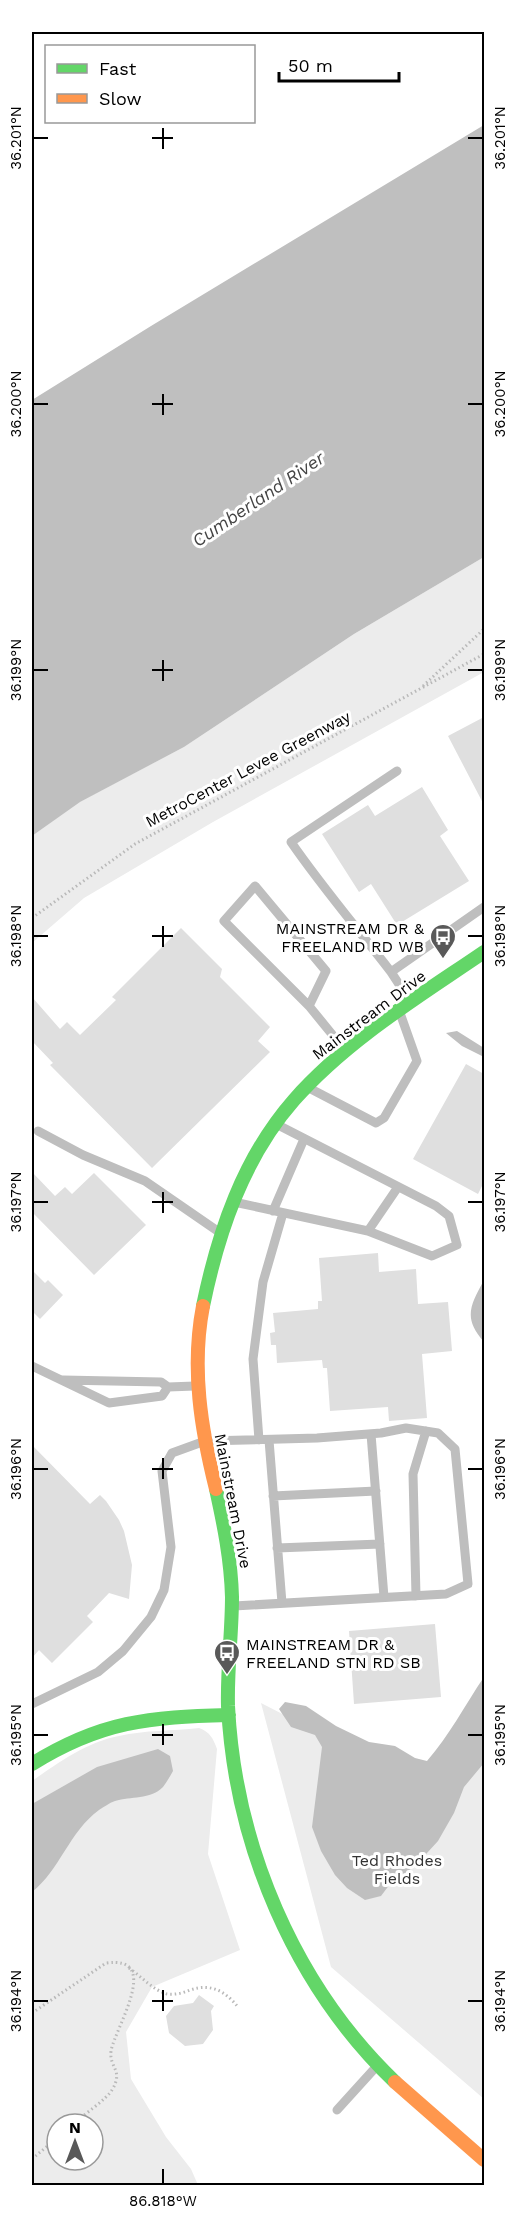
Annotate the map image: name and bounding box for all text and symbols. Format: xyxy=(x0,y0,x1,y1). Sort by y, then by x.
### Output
legend xyxy=(45,45,255,123)
scale bar xyxy=(279,45,399,83)
text: 50 m xyxy=(288,55,333,76)
text: Fast xyxy=(99,58,137,79)
text: Slow xyxy=(99,88,142,109)
text: 36.201°N xyxy=(7,106,25,170)
text: 36.201°N xyxy=(491,106,509,170)
text: 36.200°N xyxy=(7,370,25,438)
text: 36.200°N xyxy=(491,370,509,438)
water label: Cumberland River xyxy=(188,446,329,551)
text: 36.199°N xyxy=(7,639,25,701)
text: 36.199°N xyxy=(491,639,509,701)
street label: MetroCenter Levee Greenway xyxy=(142,706,354,831)
text: 36.198°N xyxy=(7,905,25,967)
text: 36.198°N xyxy=(491,905,509,967)
place label: MAINSTREAM DR & FREELAND RD WB xyxy=(276,919,425,956)
bus stop icon: MAINSTREAM DR & FREELAND RD WB xyxy=(428,922,458,960)
street label: Mainstream Drive xyxy=(309,966,429,1064)
text: 36.197°N xyxy=(7,1171,25,1233)
text: 36.197°N xyxy=(491,1171,509,1233)
street label: Mainstream Drive xyxy=(211,1432,255,1570)
text: 36.196°N xyxy=(7,1438,25,1500)
text: 36.196°N xyxy=(491,1438,509,1500)
place label: MAINSTREAM DR & FREELAND STN RD SB xyxy=(246,1635,421,1672)
bus stop icon: MAINSTREAM DR & FREELAND STN RD SB xyxy=(212,1638,242,1676)
text: 36.195°N xyxy=(7,1704,25,1766)
text: 36.195°N xyxy=(491,1704,509,1766)
park label: Ted Rhodes Fields xyxy=(352,1851,442,1888)
text: 36.194°N xyxy=(7,1970,25,2032)
text: 36.194°N xyxy=(491,1970,509,2032)
north arrow xyxy=(45,2112,105,2172)
text: N xyxy=(69,2118,81,2137)
text: 86.818°W xyxy=(129,2192,197,2210)

